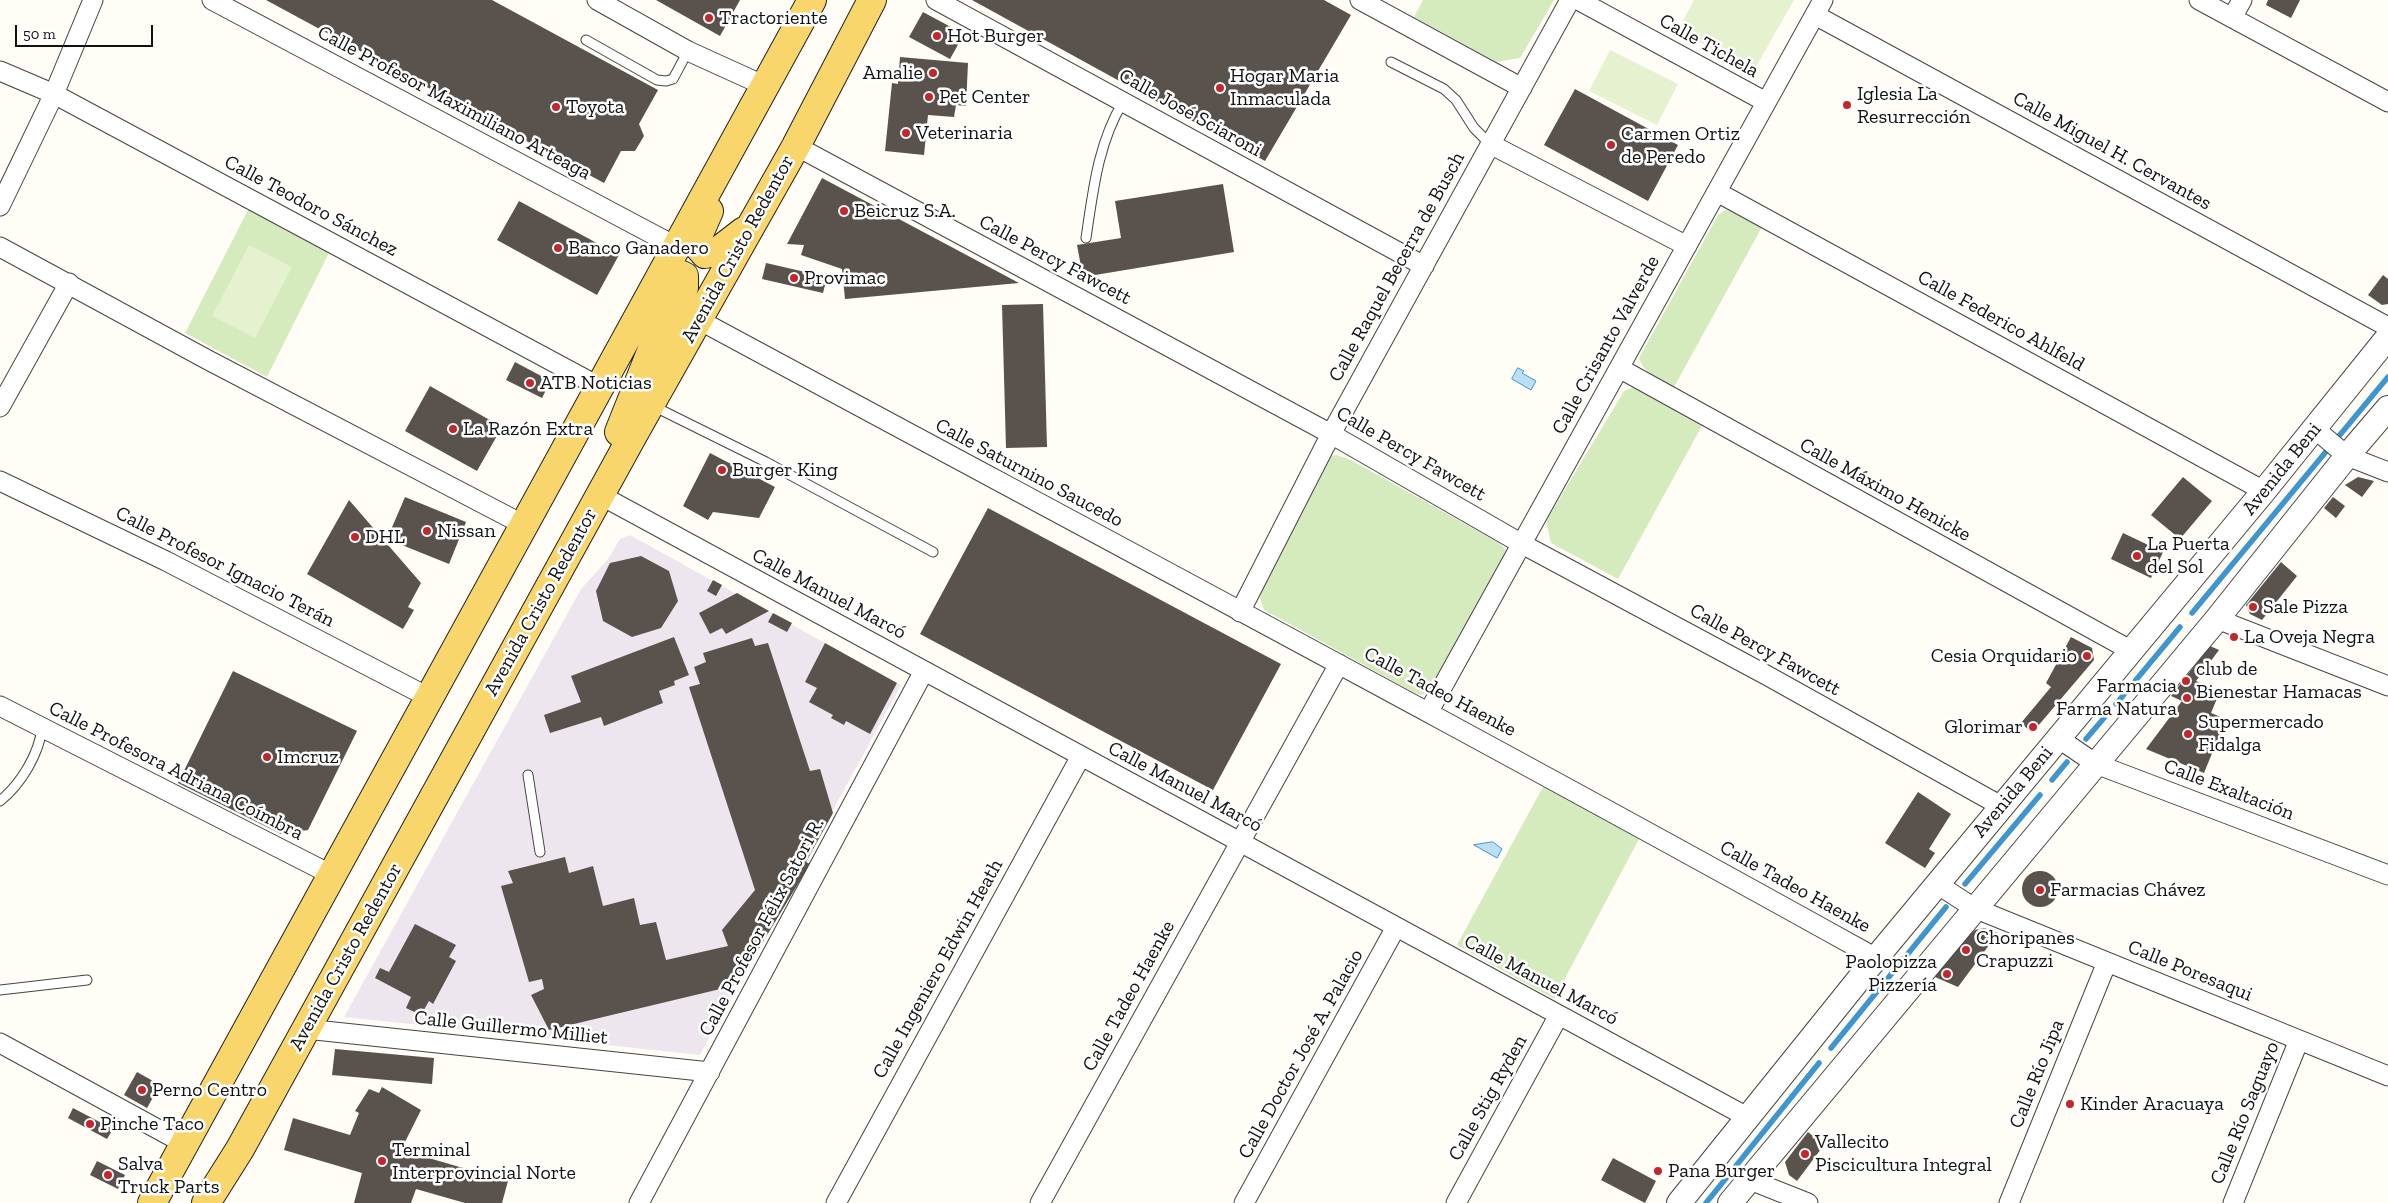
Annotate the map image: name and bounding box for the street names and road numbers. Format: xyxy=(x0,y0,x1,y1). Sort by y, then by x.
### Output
street label: Calle Tichela xyxy=(1655,9,1763,83)
street label: Calle Profesor Maximiliano Arteaga xyxy=(313,21,595,185)
street label: Calle José Sciaroni xyxy=(1114,64,1266,162)
street label: Calle Miguel H. Cervantes xyxy=(2009,86,2215,216)
street label: Calle Raquel Becerra de Busch xyxy=(1324,148,1470,386)
street label: Calle Teodoro Sánchez xyxy=(220,150,402,262)
street label: Avenida Cristo Redentor xyxy=(676,151,800,347)
street label: Calle Percy Fawcett xyxy=(975,210,1135,310)
street label: Calle Crisanto Valverde xyxy=(1547,251,1665,439)
street label: Calle Federico Ahlfeld xyxy=(1913,265,2089,377)
street label: Calle Percy Fawcett xyxy=(1332,401,1490,507)
street label: Calle Saturnino Saucedo xyxy=(931,413,1127,533)
street label: Avenida Beni xyxy=(2237,418,2327,520)
street label: Calle Máximo Henicke xyxy=(1795,433,1975,547)
street label: Calle Profesor Ignacio Terán xyxy=(111,501,339,633)
street label: Avenida Cristo Redentor xyxy=(479,504,603,700)
street label: Calle Manuel Marcó xyxy=(748,543,910,645)
street label: Calle Percy Fawcett xyxy=(1685,599,1845,701)
street label: Calle Tadeo Haenke xyxy=(1360,642,1520,742)
street label: Calle Profesora Adriana Coímbra xyxy=(45,696,307,846)
street label: Calle Manuel Marcó xyxy=(1104,736,1266,838)
street label: Avenida Beni xyxy=(1968,741,2058,843)
street label: Calle Exaltación xyxy=(2160,754,2298,826)
street label: Calle Profesor Félix Satori R. xyxy=(694,814,830,1040)
street label: Calle Tadeo Haenke xyxy=(1715,836,1875,938)
street label: Calle Ingeniero Edwin Heath xyxy=(868,855,1008,1083)
street label: Avenida Cristo Redentor xyxy=(284,859,408,1055)
street label: Calle Tadeo Haenke xyxy=(1078,916,1180,1076)
street label: Calle Manuel Marcó xyxy=(1460,929,1622,1031)
street label: Calle Poresaqui xyxy=(2124,935,2256,1007)
street label: Calle Doctor José A. Palacio xyxy=(1233,945,1369,1163)
street label: Calle Guillermo Milliet xyxy=(413,1006,609,1050)
street label: Calle Río Jipa xyxy=(2004,1016,2070,1132)
street label: Calle Stig Ryden xyxy=(1444,1031,1532,1165)
street label: Calle Río Saguayo xyxy=(2205,1038,2285,1188)

